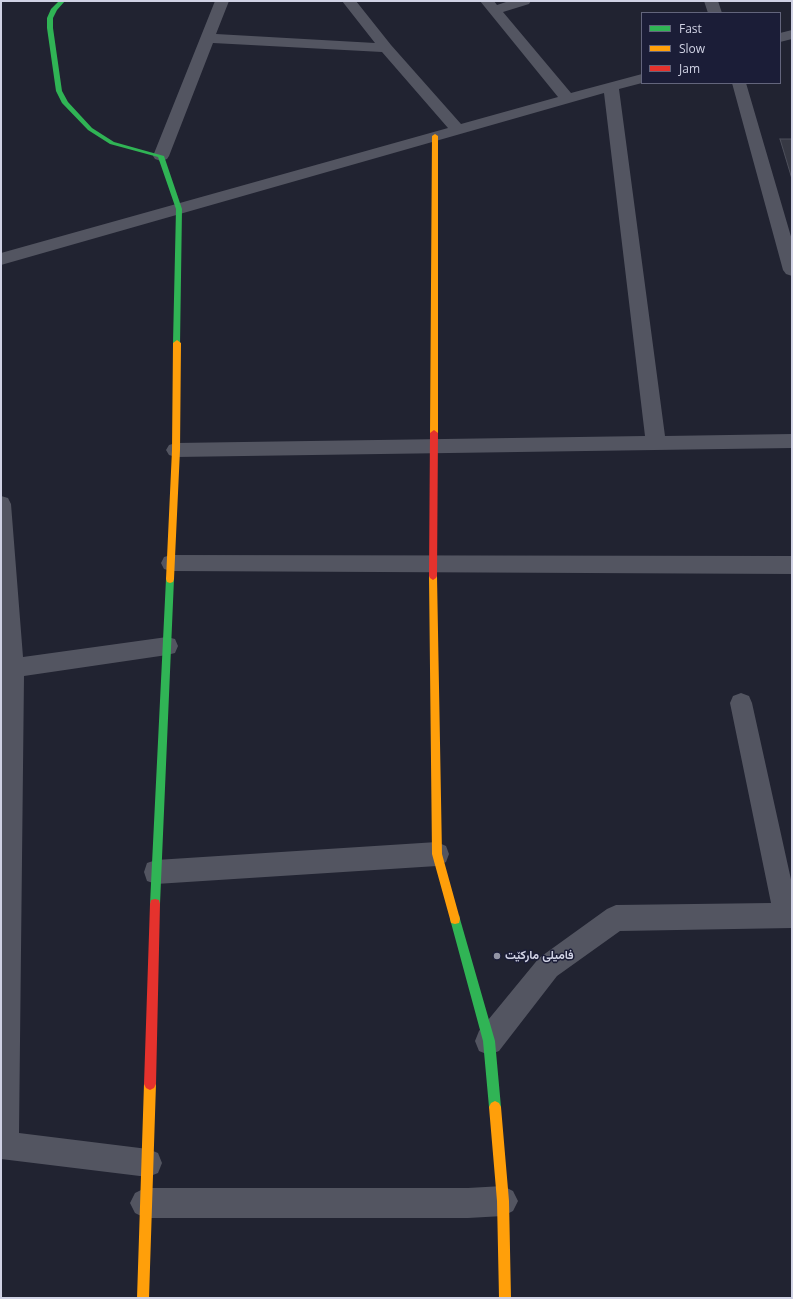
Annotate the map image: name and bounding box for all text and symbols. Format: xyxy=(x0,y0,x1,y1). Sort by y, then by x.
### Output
legend xyxy=(641,12,781,84)
text: Fast xyxy=(679,20,702,37)
text: Slow xyxy=(679,40,705,57)
text: Jam xyxy=(679,60,700,77)
place label: فامیلی مارکێت xyxy=(505,949,574,963)
marker: فامیلی مارکێت xyxy=(492,951,502,961)

